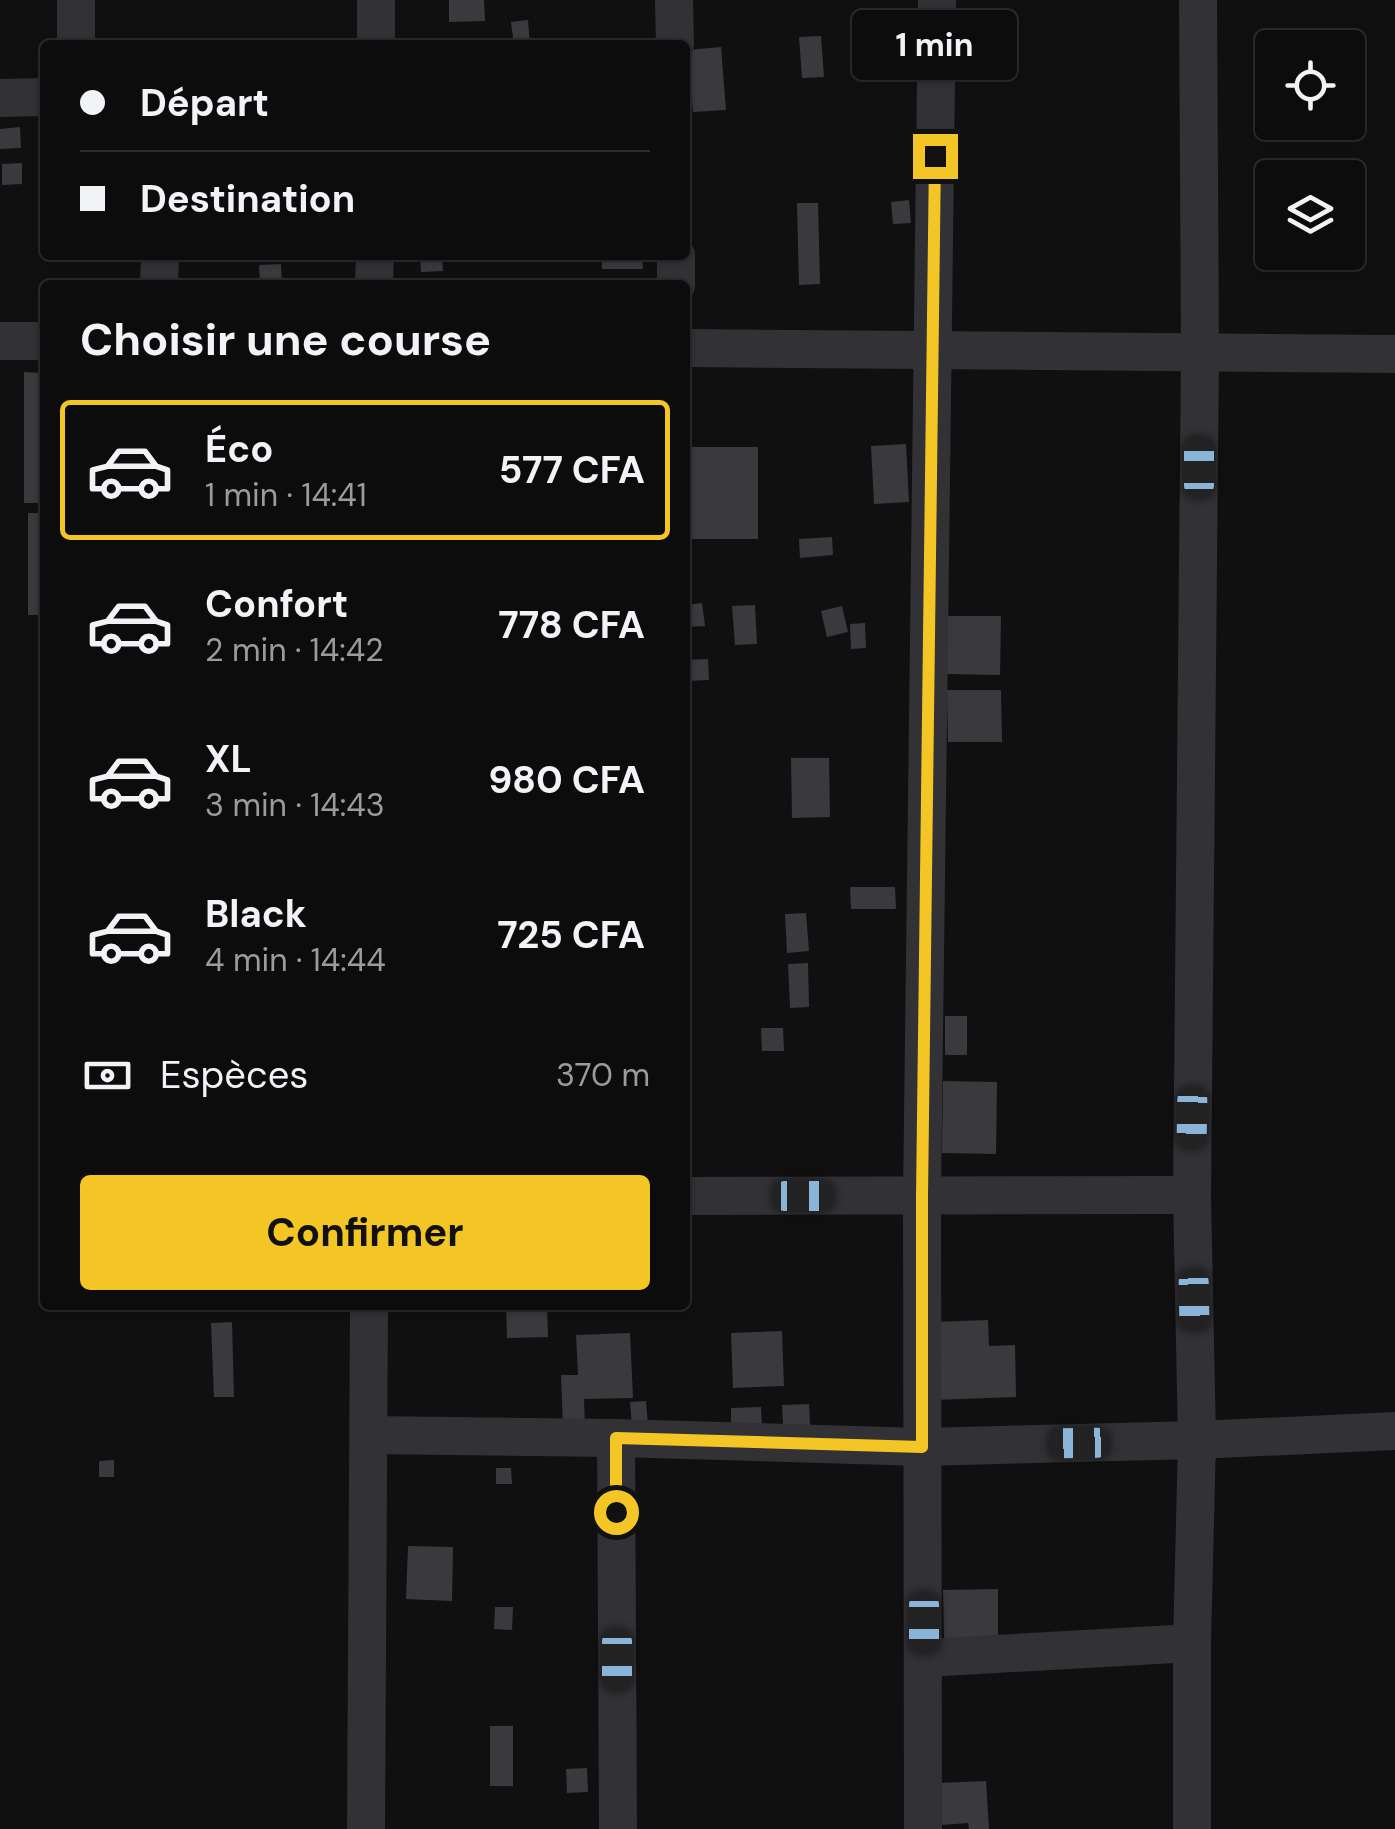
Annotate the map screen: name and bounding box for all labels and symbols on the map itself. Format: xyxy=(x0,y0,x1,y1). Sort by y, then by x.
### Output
callout: 1 min xyxy=(852,11,1018,81)
route end xyxy=(913,134,958,179)
car xyxy=(1184,437,1214,497)
car xyxy=(1176,1088,1208,1148)
car xyxy=(773,1181,833,1211)
car xyxy=(1178,1270,1210,1330)
car xyxy=(1049,1427,1109,1459)
route start xyxy=(594,1490,639,1535)
car xyxy=(909,1593,939,1653)
car xyxy=(602,1630,632,1690)

